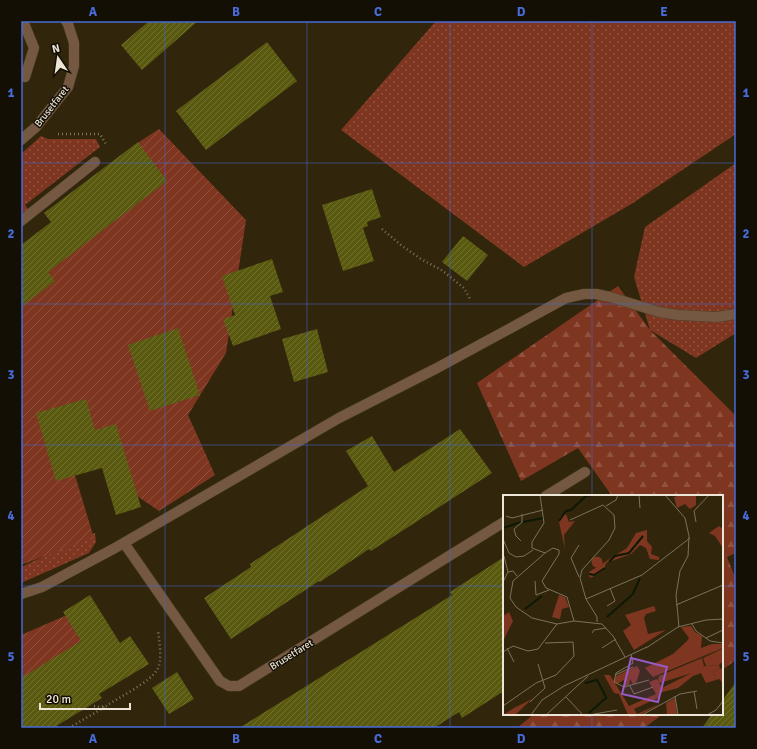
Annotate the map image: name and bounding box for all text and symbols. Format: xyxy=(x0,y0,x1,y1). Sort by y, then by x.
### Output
text: A xyxy=(89,4,98,20)
text: B xyxy=(232,4,240,20)
text: C xyxy=(374,4,382,20)
text: D xyxy=(517,4,526,20)
text: E xyxy=(660,4,668,20)
north arrow xyxy=(38,38,78,78)
text: N xyxy=(51,42,61,56)
street label: Brusetfaret xyxy=(32,83,72,129)
text: 1 xyxy=(7,85,15,101)
text: 1 xyxy=(742,85,750,101)
text: 2 xyxy=(7,226,15,242)
text: 2 xyxy=(742,226,750,242)
text: 3 xyxy=(7,367,15,383)
text: 3 xyxy=(742,367,750,383)
inset map xyxy=(503,495,723,715)
text: 4 xyxy=(7,508,15,524)
text: 4 xyxy=(742,508,750,524)
street label: Brusetfaret xyxy=(268,637,316,673)
text: 5 xyxy=(7,649,15,665)
text: 5 xyxy=(742,649,750,665)
scale bar xyxy=(40,685,130,711)
text: 20 m xyxy=(46,692,71,707)
text: A xyxy=(89,731,98,747)
text: B xyxy=(232,731,240,747)
text: C xyxy=(374,731,382,747)
text: D xyxy=(517,731,526,747)
text: E xyxy=(660,731,668,747)

